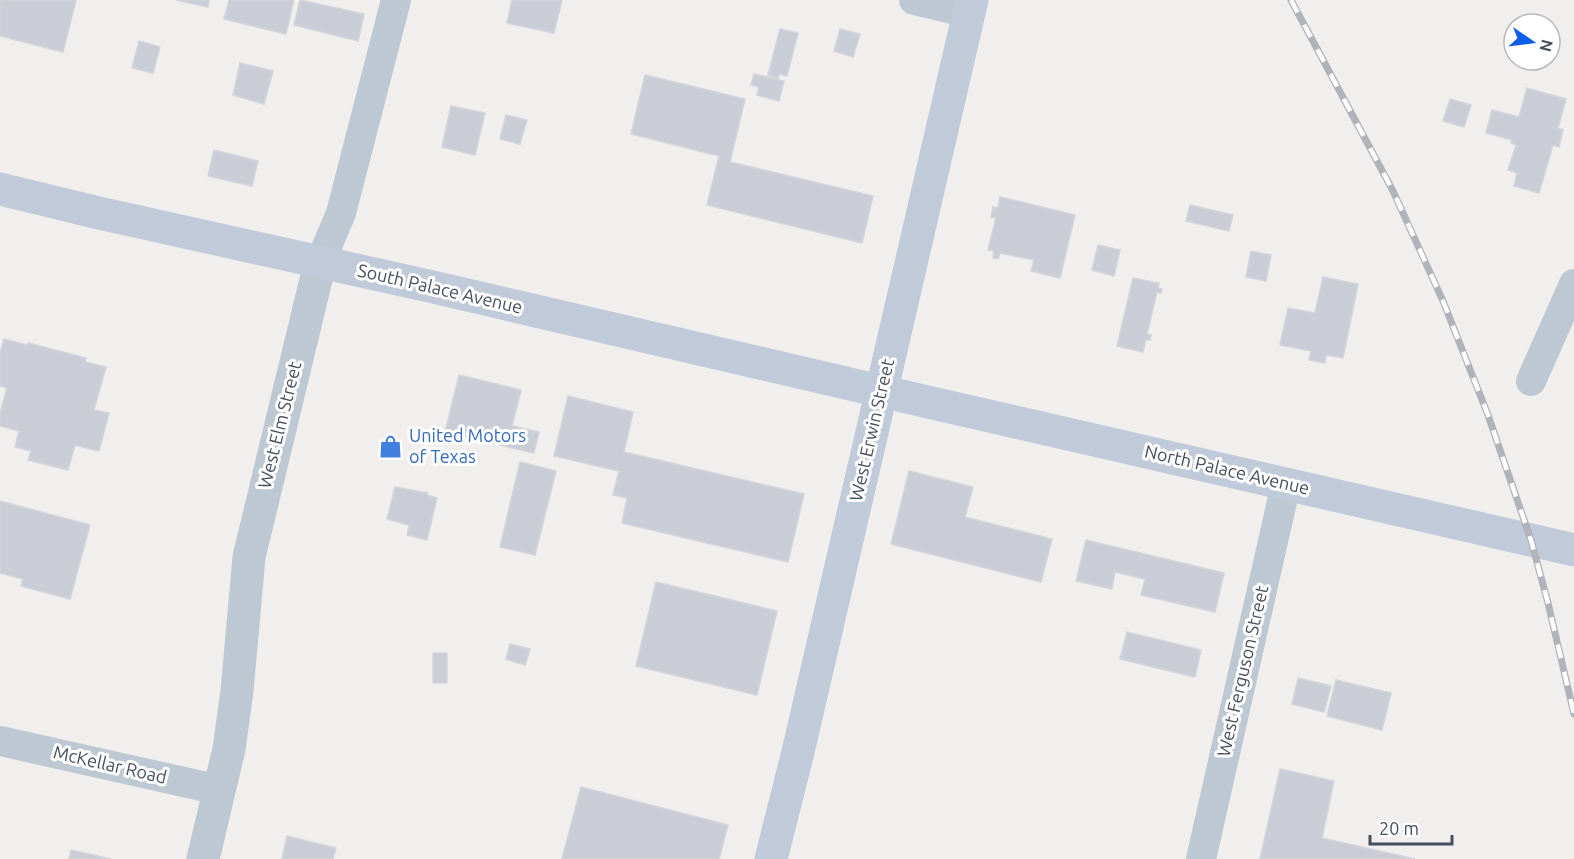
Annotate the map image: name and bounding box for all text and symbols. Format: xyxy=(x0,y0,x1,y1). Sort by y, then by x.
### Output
north arrow xyxy=(1502,12,1562,72)
text: N xyxy=(1536,38,1557,54)
street label: South Palace Avenue xyxy=(356,259,525,317)
street label: West Erwin Street xyxy=(845,357,897,503)
street label: West Elm Street xyxy=(254,359,304,490)
place label: United Motors of Texas xyxy=(409,425,526,466)
shop icon: United Motors of Texas xyxy=(378,433,404,459)
street label: North Palace Avenue xyxy=(1143,440,1312,498)
street label: West Ferguson Street xyxy=(1213,583,1271,758)
street label: McKellar Road xyxy=(52,741,169,787)
scale bar xyxy=(1370,808,1452,846)
text: 20 m xyxy=(1379,818,1419,838)

